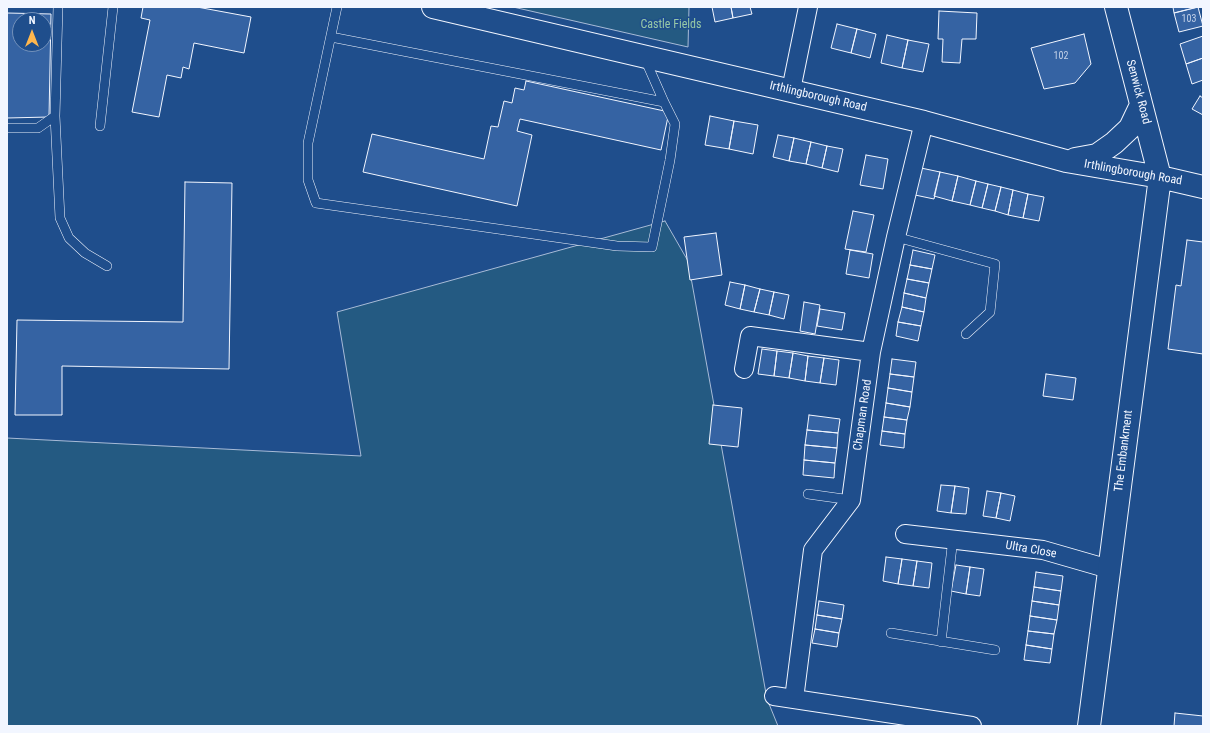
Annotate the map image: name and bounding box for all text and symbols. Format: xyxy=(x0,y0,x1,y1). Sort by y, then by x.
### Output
north arrow xyxy=(12,12,52,52)
house number: 103 xyxy=(1182,13,1196,25)
text: N xyxy=(29,14,35,27)
park label: Castle Fields xyxy=(640,18,702,32)
house number: 102 xyxy=(1054,50,1068,62)
street label: Senwick Road xyxy=(1123,58,1153,126)
street label: Irthlingborough Road xyxy=(768,79,868,115)
street label: Irthlingborough Road xyxy=(1083,157,1183,189)
street label: Chapman Road xyxy=(851,378,875,452)
street label: The Embankment xyxy=(1112,409,1136,493)
street label: Ultra Close xyxy=(1004,538,1058,562)

